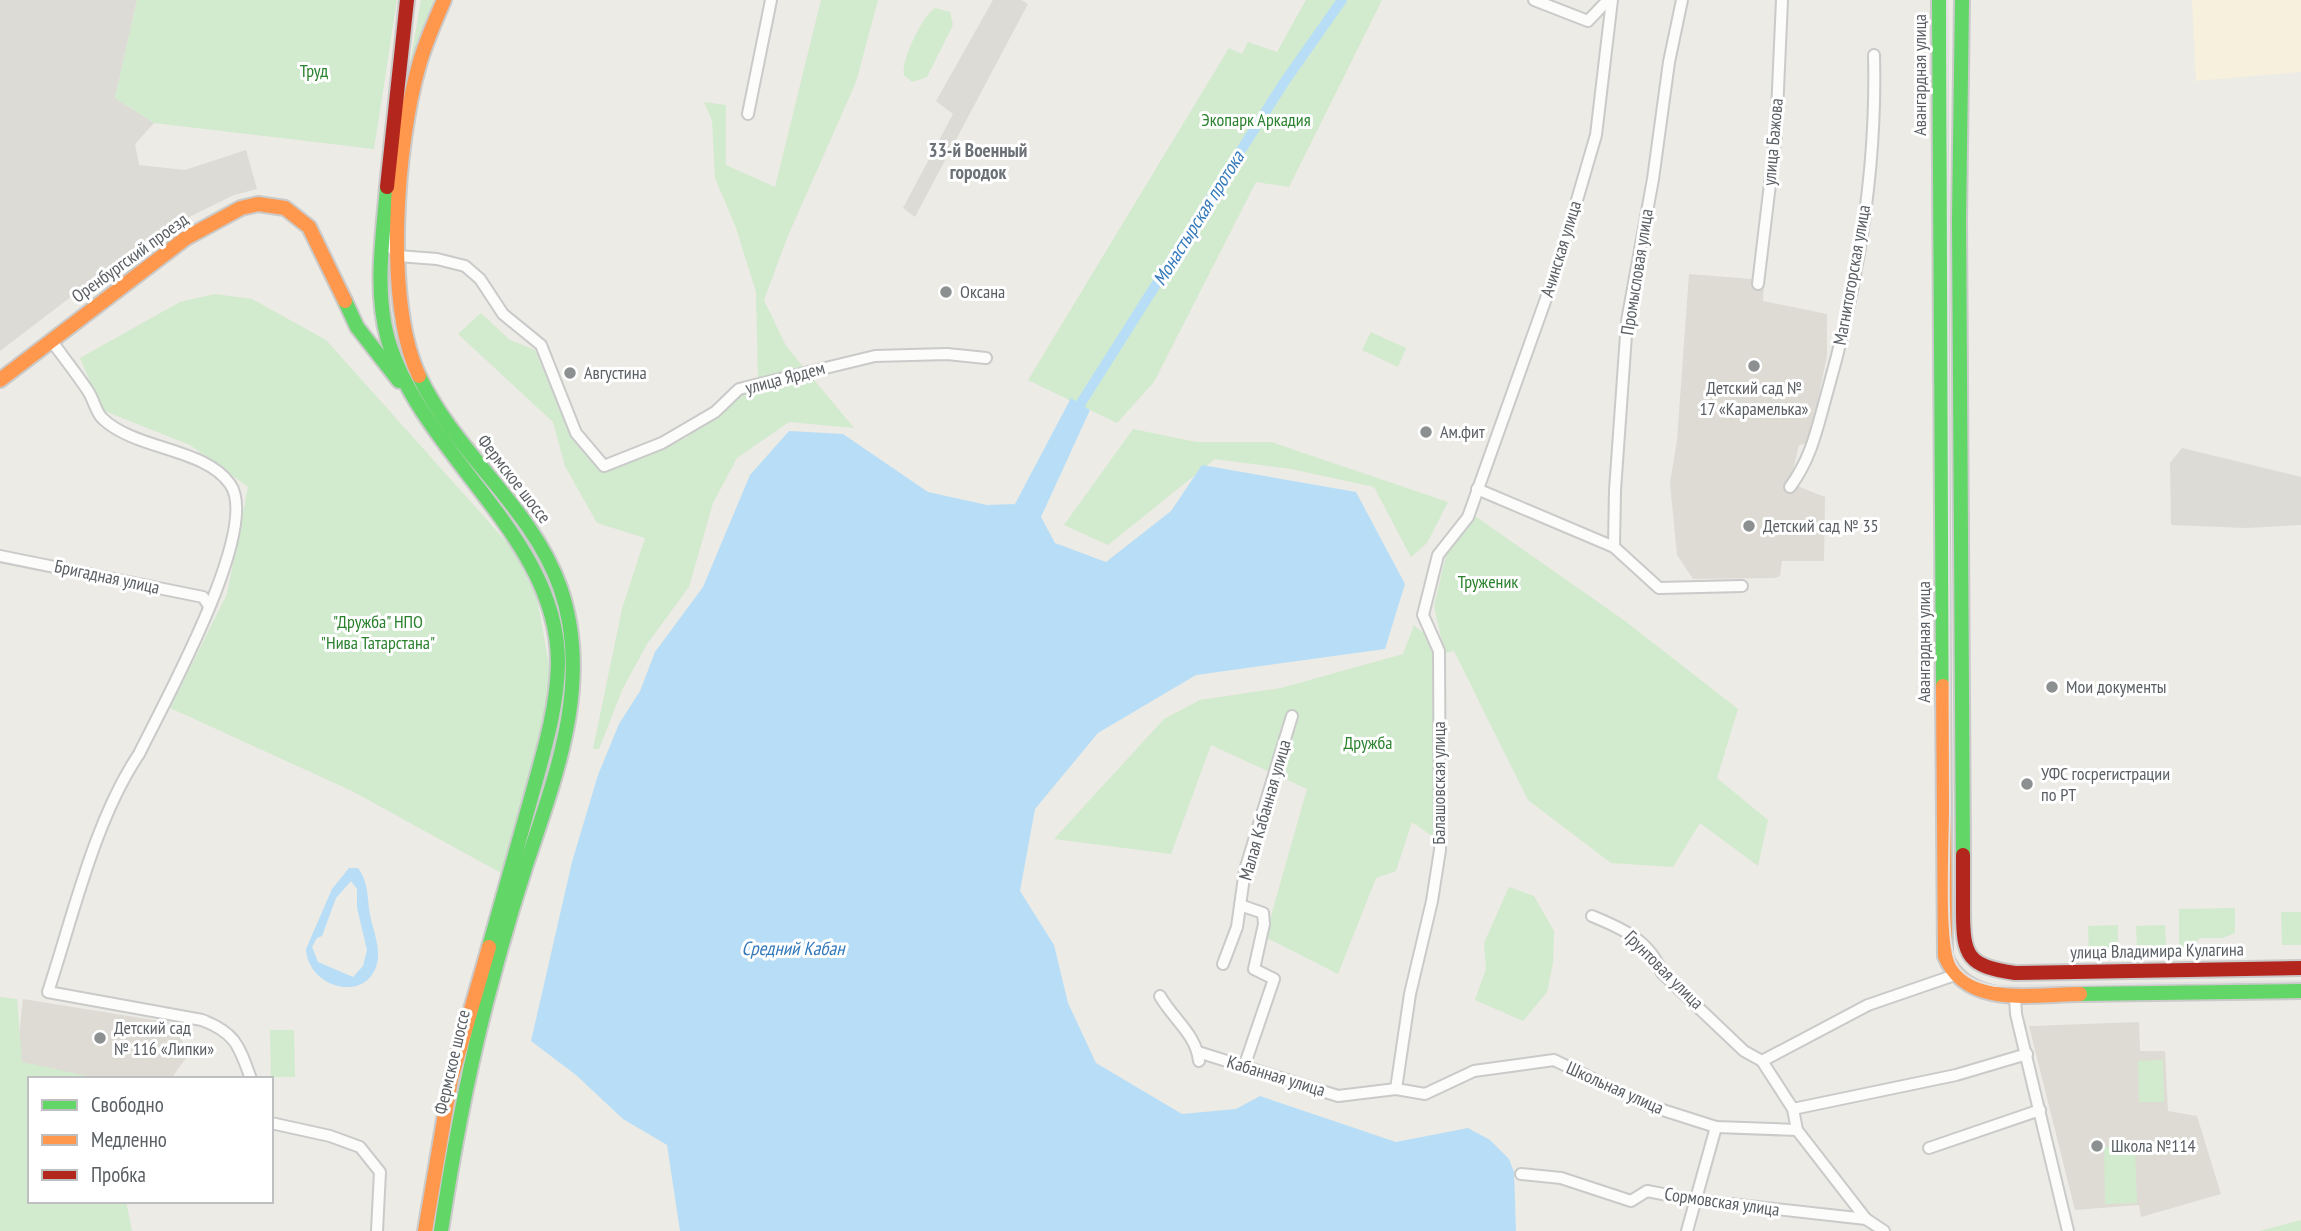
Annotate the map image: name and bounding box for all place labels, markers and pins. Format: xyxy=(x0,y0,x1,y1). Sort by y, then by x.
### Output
place label: Оксана xyxy=(960,280,1005,303)
marker: Оксана xyxy=(938,284,954,300)
marker: Детский сад № 17 «Карамелька» xyxy=(1746,358,1762,374)
place label: Августина xyxy=(584,361,647,384)
marker: Августина xyxy=(562,365,578,381)
place label: Детский сад № 17 «Карамелька» xyxy=(1699,376,1809,420)
place label: Ам.фит xyxy=(1440,420,1485,443)
marker: Ам.фит xyxy=(1418,424,1434,440)
place label: Детский сад № 35 xyxy=(1763,514,1879,537)
marker: Детский сад № 35 xyxy=(1741,518,1757,534)
place label: Мои документы xyxy=(2066,675,2166,698)
marker: Мои документы xyxy=(2044,679,2060,695)
place label: УФС госрегистрации по РТ xyxy=(2041,762,2170,806)
marker: УФС госрегистрации по РТ xyxy=(2019,776,2035,792)
place label: Детский сад № 116 «Липки» xyxy=(114,1016,214,1060)
marker: Детский сад № 116 «Липки» xyxy=(92,1030,108,1046)
place label: Школа №114 xyxy=(2111,1134,2196,1157)
marker: Школа №114 xyxy=(2089,1138,2105,1154)

